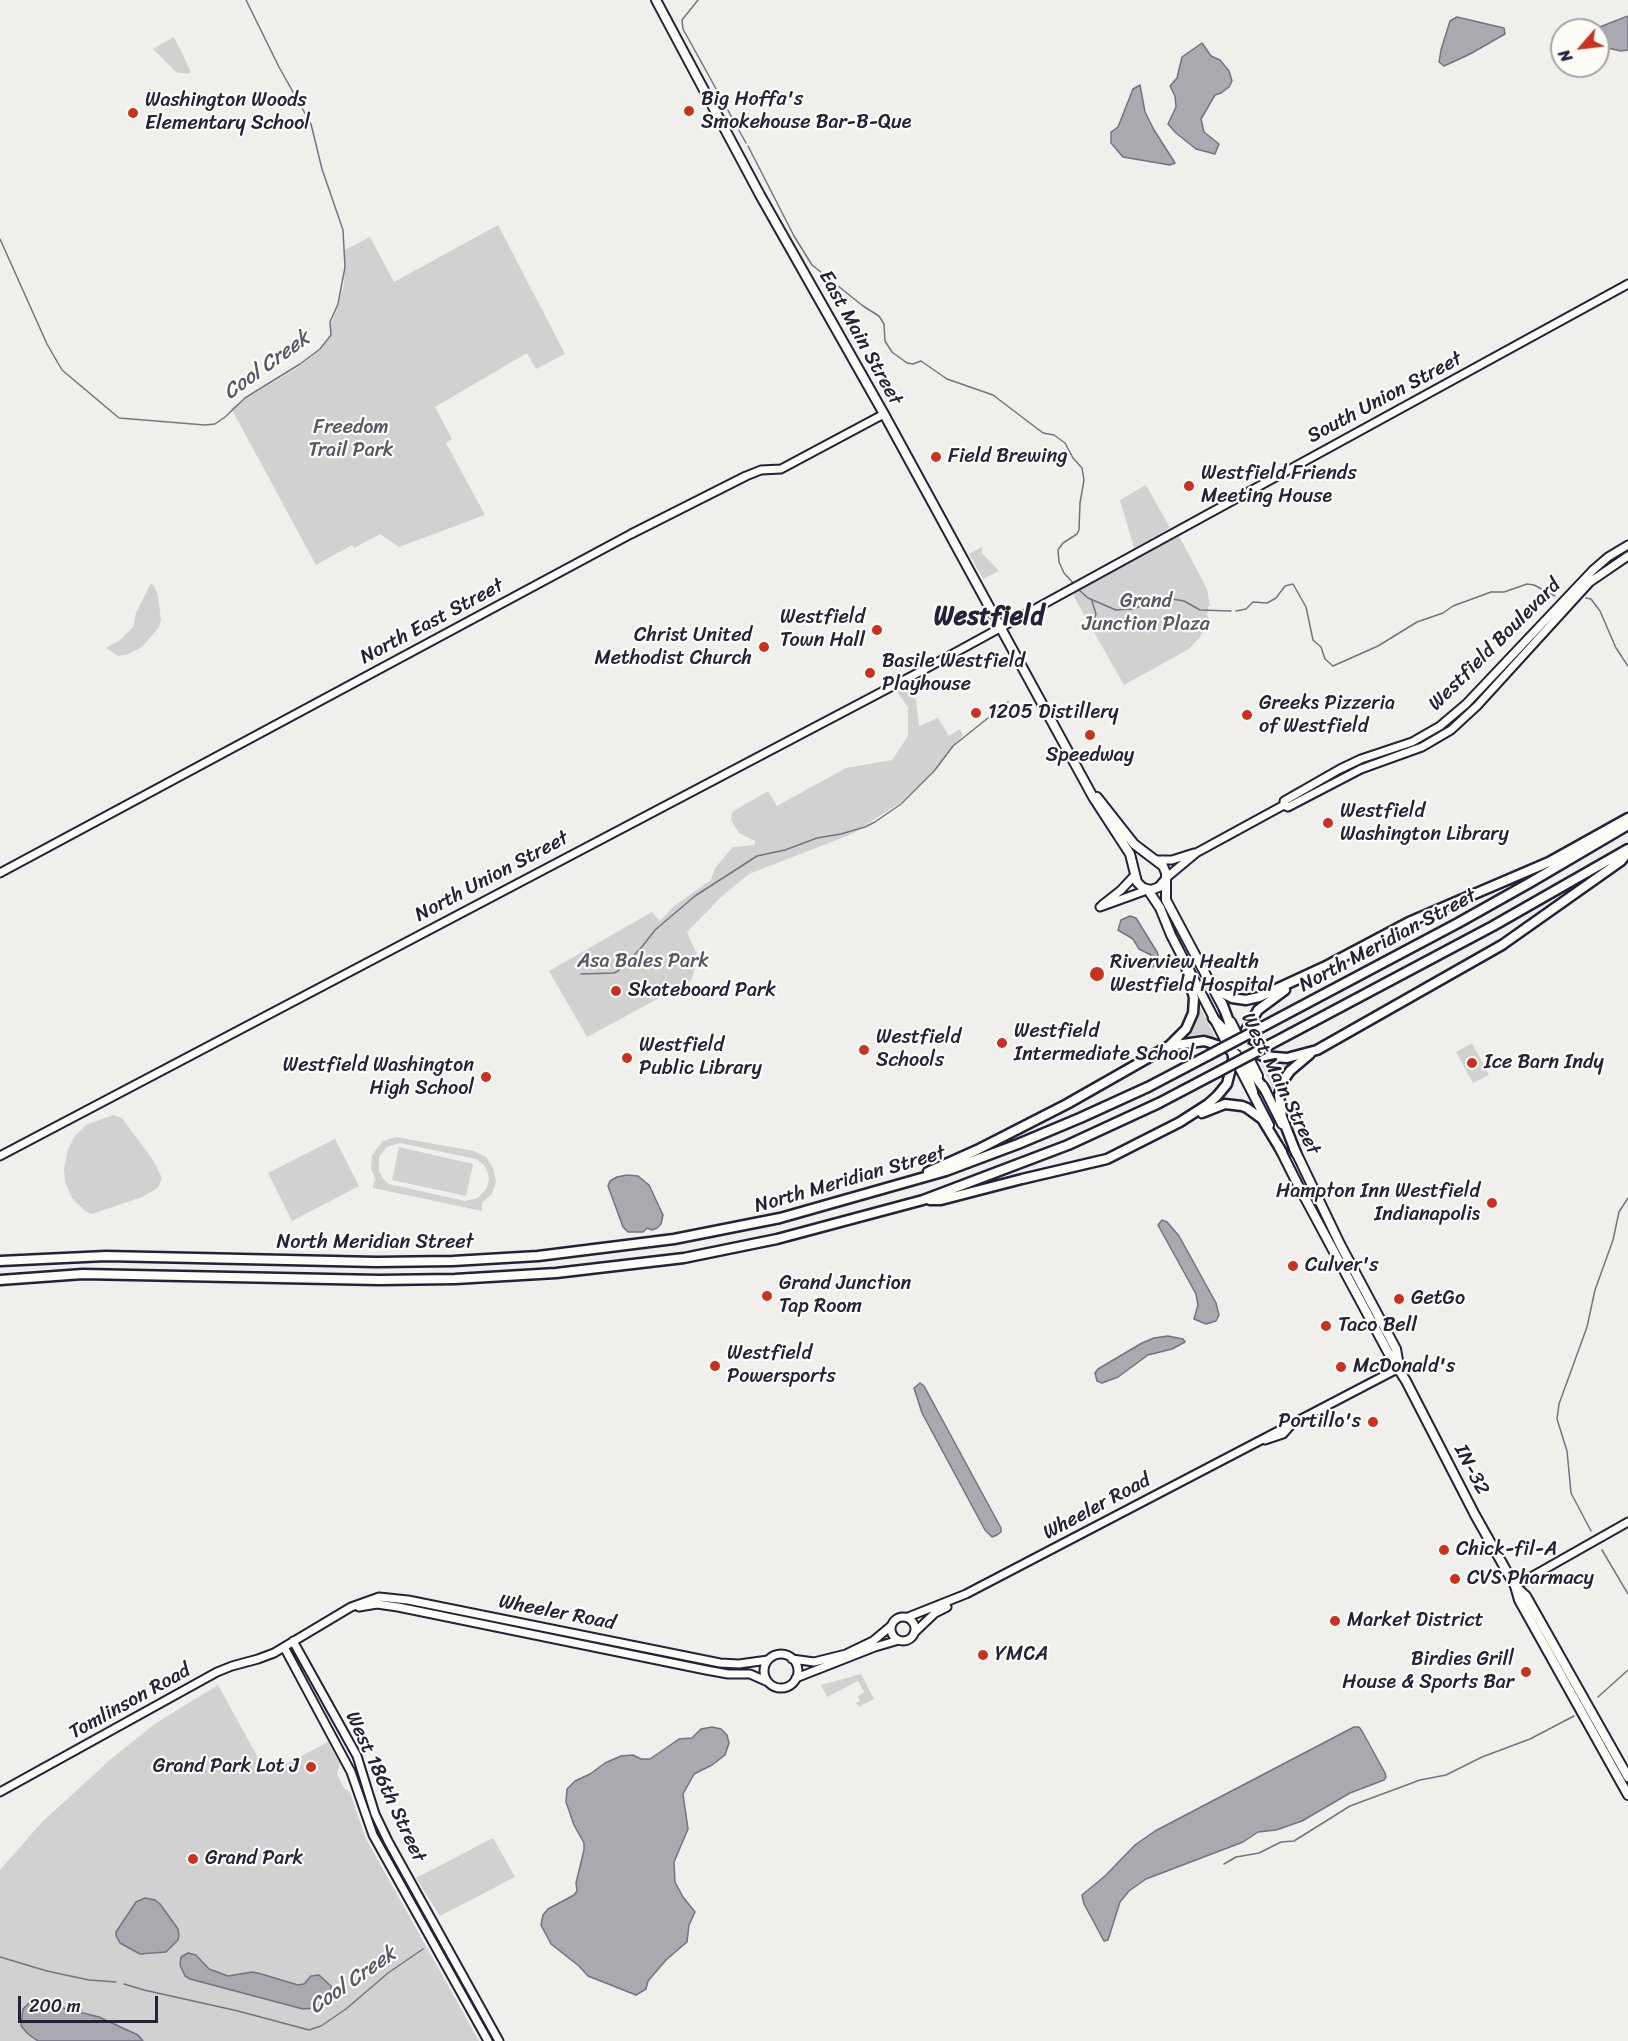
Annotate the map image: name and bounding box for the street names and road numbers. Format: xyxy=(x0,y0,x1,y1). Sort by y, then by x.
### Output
street label: East Main Street xyxy=(813,266,907,410)
street label: South Union Street xyxy=(1304,347,1466,449)
street label: North East Street xyxy=(356,574,508,670)
street label: Westfield Boulevard xyxy=(1424,574,1566,716)
street label: North Union Street xyxy=(411,826,573,928)
street label: North Meridian Street xyxy=(1295,884,1481,998)
street label: West Main Street xyxy=(1235,1009,1325,1159)
street label: North Meridian Street xyxy=(752,1141,948,1219)
street label: North Meridian Street xyxy=(276,1231,474,1255)
street label: IN-32 xyxy=(1448,1441,1494,1499)
street label: Wheeler Road xyxy=(1039,1469,1155,1545)
street label: Wheeler Road xyxy=(497,1590,617,1636)
street label: Tomlinson Road xyxy=(65,1659,195,1745)
street label: West 186th Street xyxy=(340,1708,430,1866)

